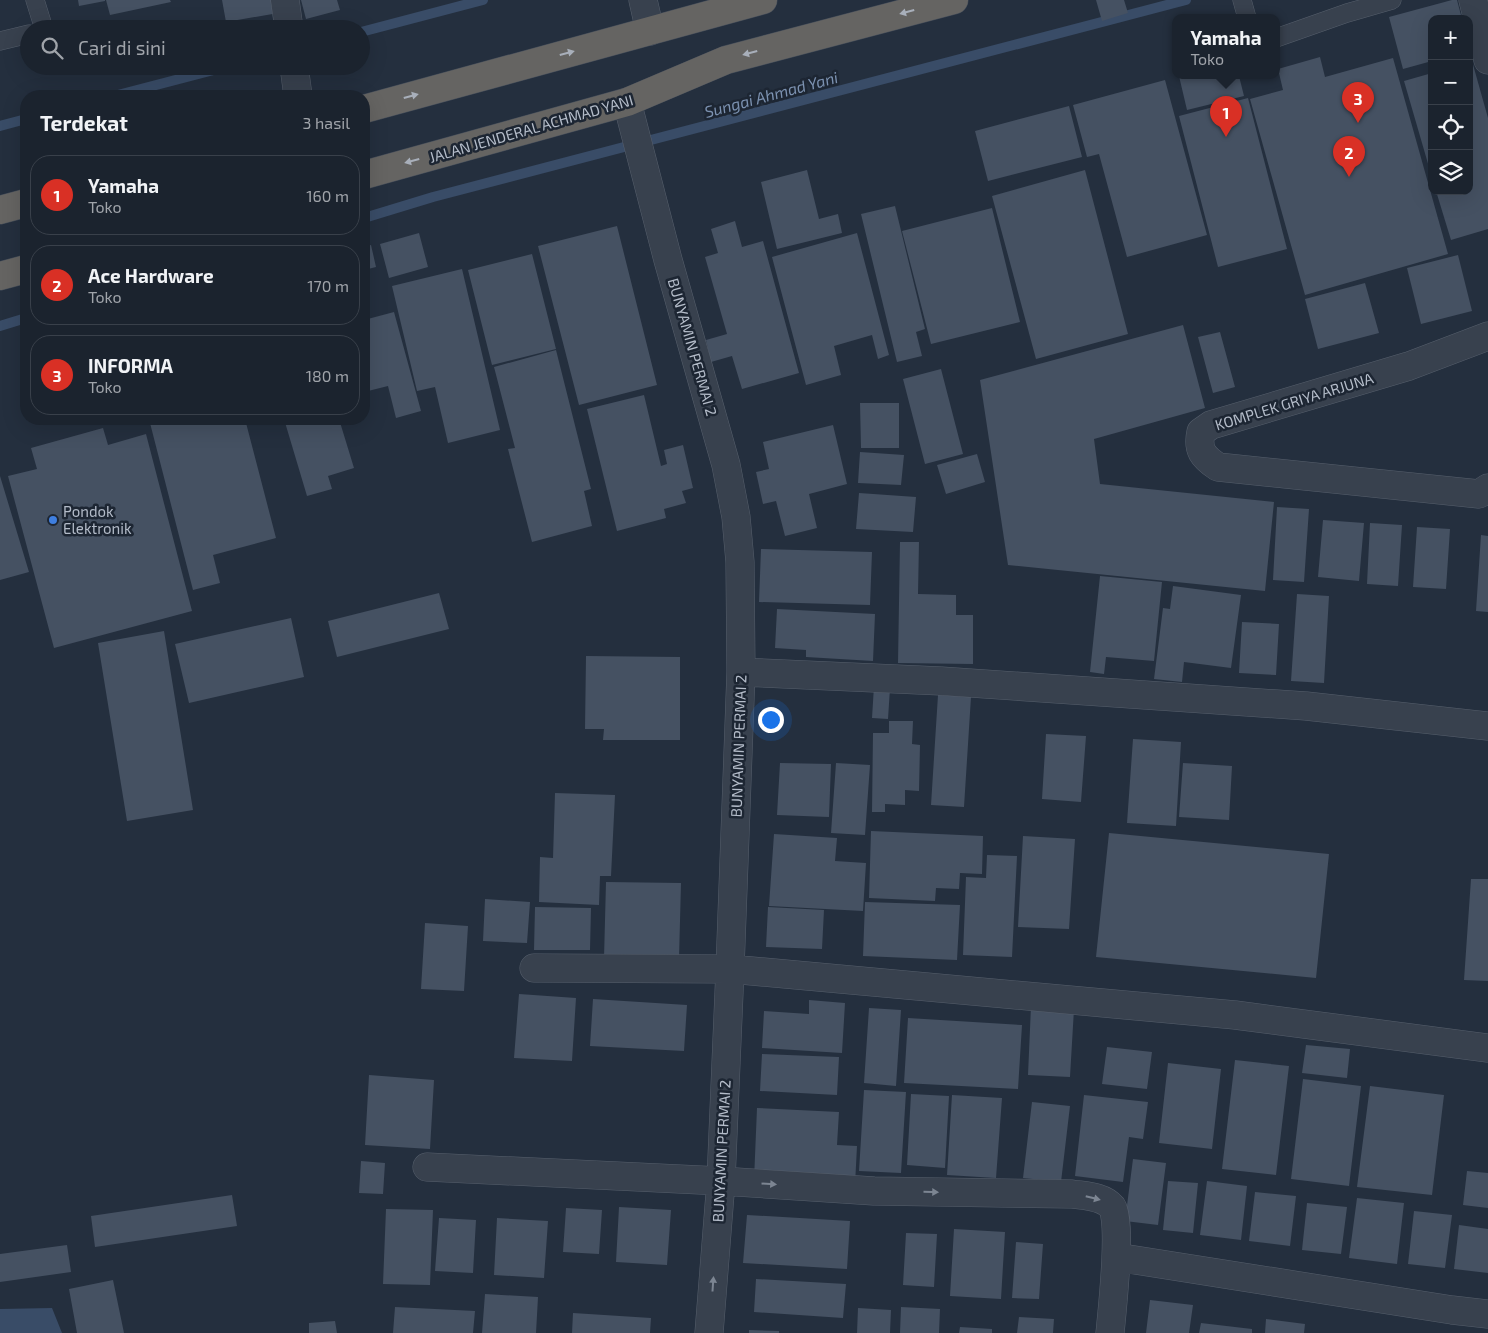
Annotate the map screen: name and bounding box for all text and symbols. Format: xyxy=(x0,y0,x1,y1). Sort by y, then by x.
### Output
one-way arrow xyxy=(899,9,914,17)
popup xyxy=(1172,14,1280,79)
map controls xyxy=(1428,15,1473,195)
button: + xyxy=(1428,15,1473,60)
search box xyxy=(20,20,370,75)
text: Yamaha xyxy=(1190,26,1262,49)
icon: search xyxy=(38,34,66,62)
text: Cari di sini xyxy=(78,36,166,59)
one-way arrow xyxy=(560,49,575,57)
text: Toko xyxy=(1190,49,1224,68)
one-way arrow xyxy=(742,50,757,58)
button: − xyxy=(1428,60,1473,105)
water label: Sungai Ahmad Yani xyxy=(702,67,840,121)
pin: 3 xyxy=(1342,82,1374,123)
street label: JALAN JENDERAL ACHMAD YANI xyxy=(427,90,635,166)
one-way arrow xyxy=(403,92,418,100)
pin: 1 xyxy=(1210,96,1242,137)
button: locate xyxy=(1428,105,1473,150)
text: Terdekat xyxy=(40,110,128,135)
text: 3 hasil xyxy=(303,113,350,132)
pin: 2 xyxy=(1333,136,1365,177)
button: layers xyxy=(1428,150,1473,195)
one-way arrow xyxy=(405,158,420,166)
text: Yamaha xyxy=(88,174,159,197)
text: 1 xyxy=(54,186,60,205)
text: 160 m xyxy=(306,186,349,205)
text: Toko xyxy=(88,197,122,216)
text: Ace Hardware xyxy=(88,264,214,287)
text: 2 xyxy=(52,276,62,295)
text: 170 m xyxy=(307,276,349,295)
street label: BUNYAMIN PERMAI 2 xyxy=(665,276,721,418)
text: Toko xyxy=(88,287,122,306)
text: INFORMA xyxy=(88,354,173,377)
text: 3 xyxy=(52,366,62,385)
text: 180 m xyxy=(306,366,349,385)
street label: KOMPLEK GRIYA ARJUNA xyxy=(1213,368,1376,434)
text: Toko xyxy=(88,377,122,396)
place label: Pondok Elektronik xyxy=(63,502,132,537)
marker: Pondok Elektronik xyxy=(47,514,59,526)
street label: BUNYAMIN PERMAI 2 xyxy=(727,674,749,818)
your location xyxy=(758,707,784,733)
street label: BUNYAMIN PERMAI 2 xyxy=(708,1079,734,1223)
one-way arrow xyxy=(761,1181,777,1189)
one-way arrow xyxy=(924,1188,940,1196)
one-way arrow xyxy=(1086,1194,1101,1202)
one-way arrow xyxy=(709,1276,717,1292)

